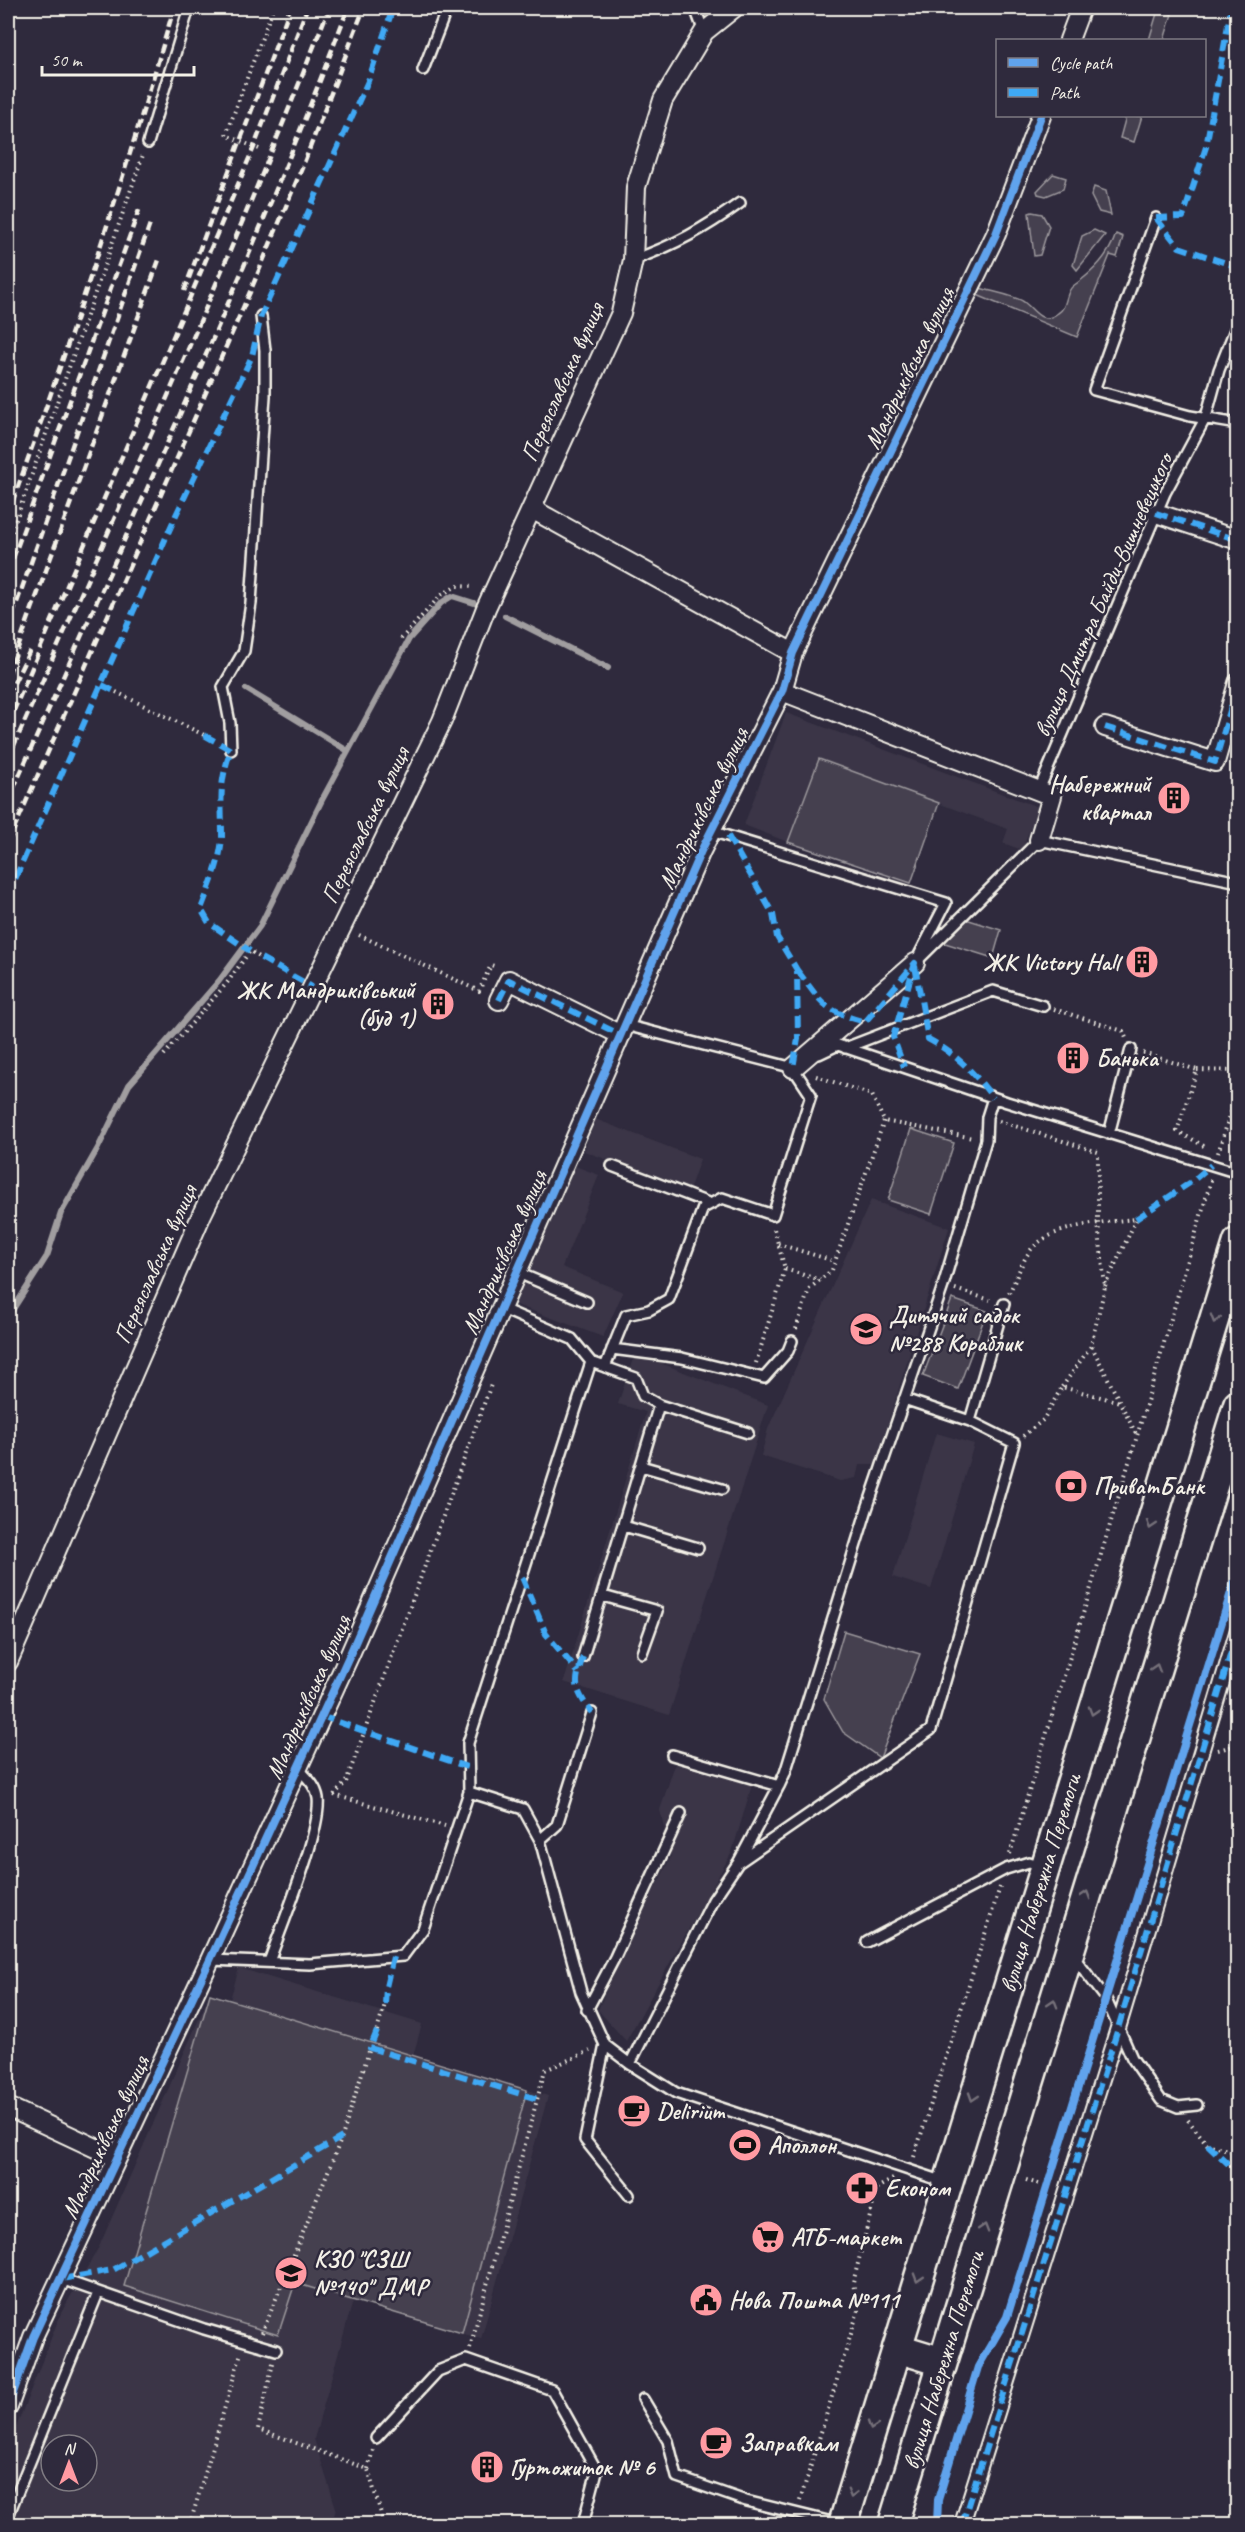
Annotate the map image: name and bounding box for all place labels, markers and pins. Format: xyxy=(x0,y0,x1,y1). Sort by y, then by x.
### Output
place label: Набережний квартал xyxy=(1049,769,1153,827)
building icon: Набережний квартал xyxy=(1156,780,1192,816)
building icon: ЖК Victory Hall xyxy=(1124,944,1160,980)
place label: ЖК Victory Hall xyxy=(983,947,1124,977)
place label: ЖК Мандриківський (буд 1) xyxy=(237,975,417,1033)
building icon: ЖК Мандриківський (буд 1) xyxy=(420,986,456,1022)
building icon: Банька xyxy=(1055,1040,1091,1076)
place label: Банька xyxy=(1096,1043,1159,1073)
place label: Дитячий садок №288 Кораблик xyxy=(889,1300,1024,1358)
school or university icon: Дитячий садок №288 Кораблик xyxy=(848,1311,884,1347)
bank icon: ПриватБанк xyxy=(1053,1468,1089,1504)
place label: ПриватБанк xyxy=(1094,1471,1207,1501)
cafe icon: Delirium xyxy=(616,2093,652,2129)
place label: Delirium xyxy=(657,2096,726,2126)
sports icon: Аполлон xyxy=(727,2127,763,2163)
place label: Аполлон xyxy=(768,2130,838,2160)
pharmacy icon: Економ xyxy=(844,2170,880,2206)
place label: Економ xyxy=(885,2173,951,2203)
supermarket icon: АТБ-маркет xyxy=(750,2219,786,2255)
place label: АТБ-маркет xyxy=(791,2222,903,2252)
place label: КЗО "СЗШ №140" ДМР xyxy=(314,2244,431,2302)
school or university icon: КЗО "СЗШ №140" ДМР xyxy=(273,2255,309,2291)
public building icon: Нова Пошта №111 xyxy=(688,2282,724,2318)
place label: Нова Пошта №111 xyxy=(729,2285,902,2315)
cafe icon: Заправкам xyxy=(698,2425,734,2461)
place label: Заправкам xyxy=(739,2428,840,2458)
building icon: Гуртожиток № 6 xyxy=(469,2449,505,2485)
place label: Гуртожиток № 6 xyxy=(510,2452,656,2482)

